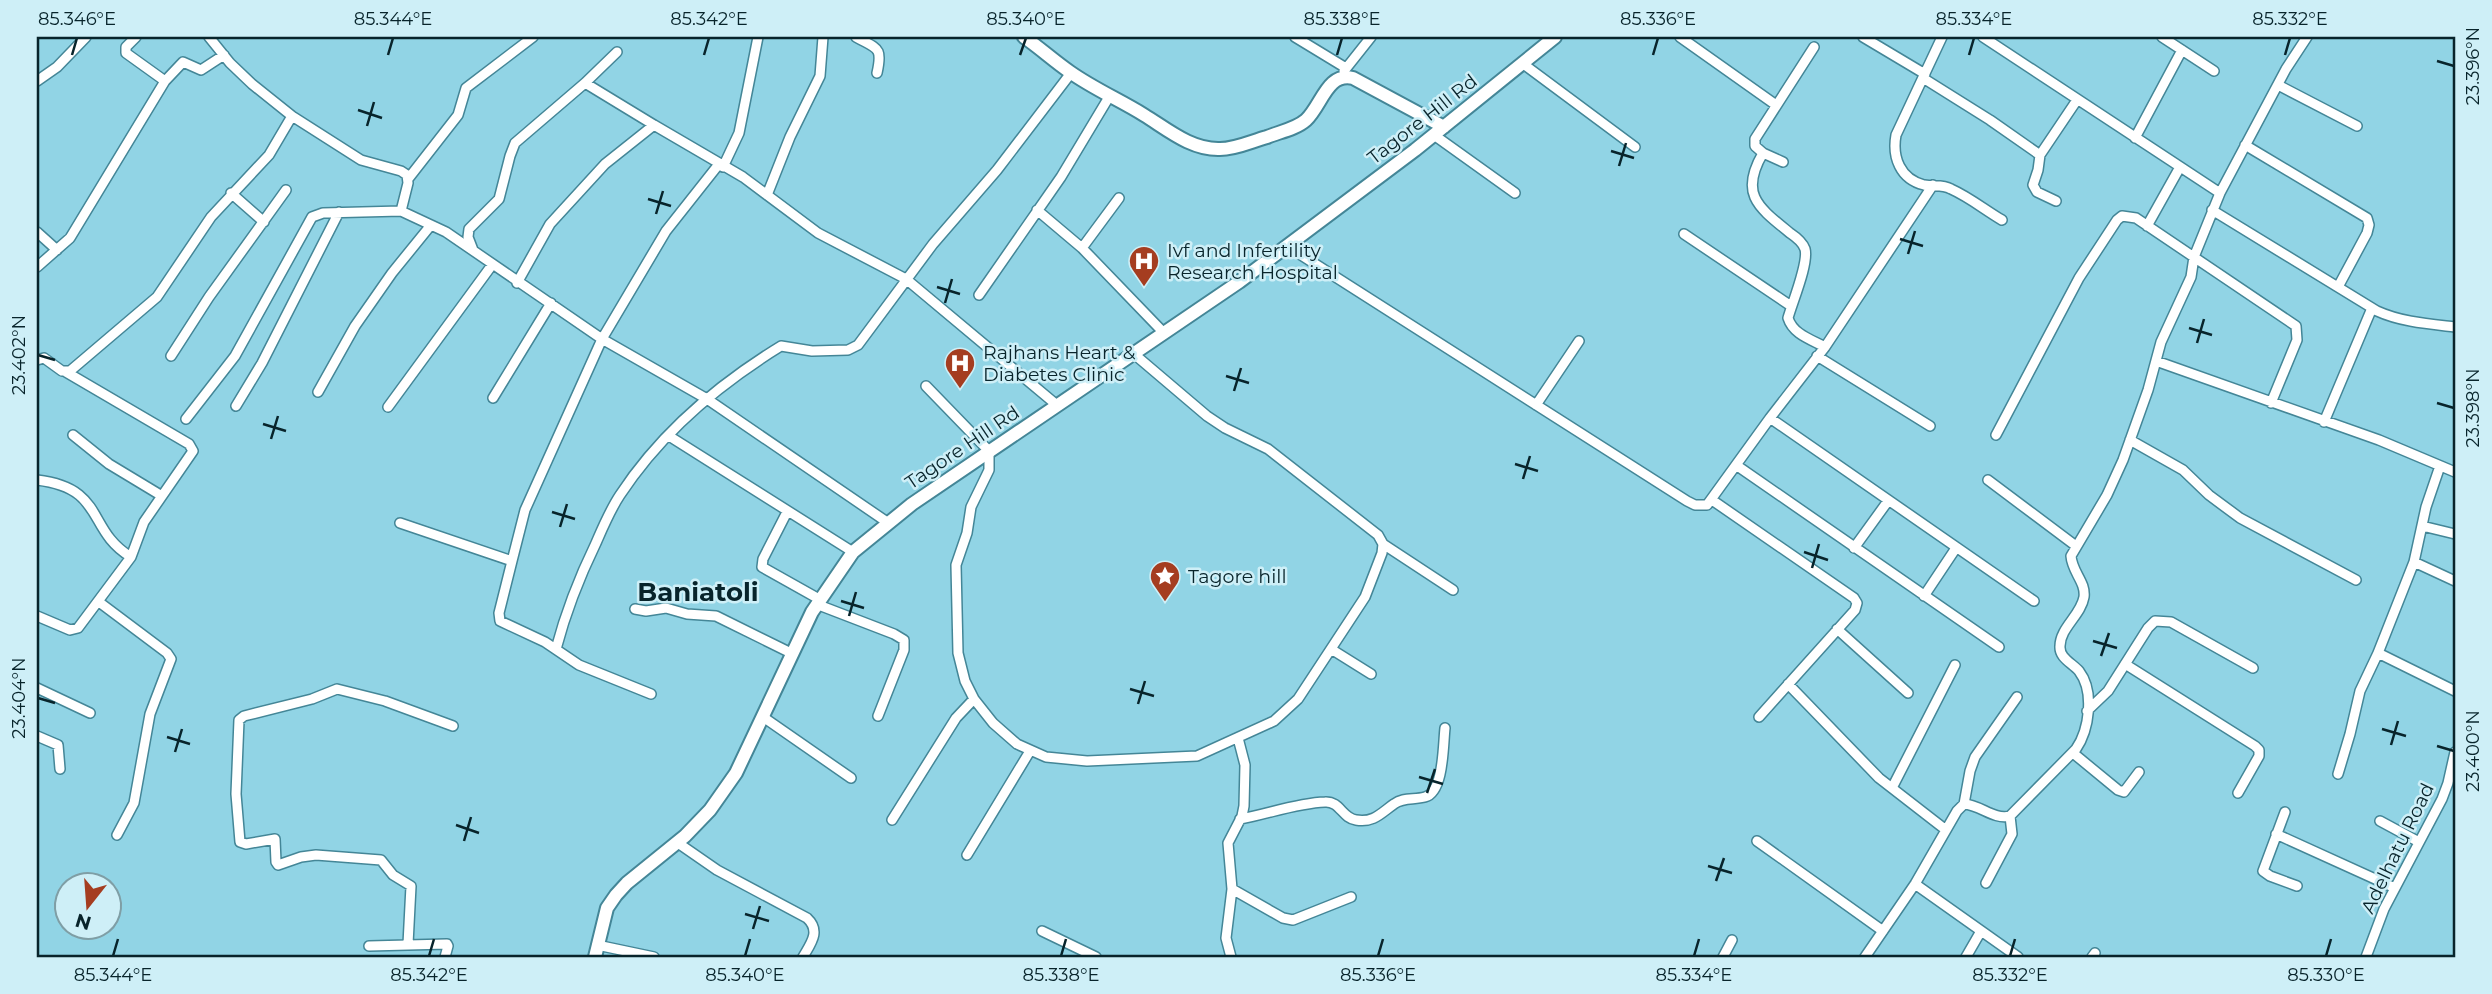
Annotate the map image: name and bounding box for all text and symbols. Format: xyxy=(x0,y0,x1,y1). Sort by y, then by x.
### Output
text: 85.346°E xyxy=(38,8,116,30)
text: 85.344°E xyxy=(354,8,432,30)
text: 85.342°E xyxy=(670,8,748,30)
text: 85.340°E xyxy=(986,8,1066,30)
text: 85.338°E xyxy=(1304,8,1380,30)
text: 85.336°E xyxy=(1620,8,1696,30)
text: 85.334°E xyxy=(1936,8,2012,30)
text: 85.332°E xyxy=(2252,8,2328,30)
text: 23.396°N xyxy=(2462,27,2484,105)
street label: Tagore Hill Rd xyxy=(1363,69,1482,169)
place label: Ivf and Infertility Research Hospital xyxy=(1167,239,1338,284)
hospital icon: Ivf and Infertility Research Hospital xyxy=(1127,244,1161,288)
text: 23.402°N xyxy=(8,315,30,395)
place label: Rajhans Heart & Diabetes Clinic xyxy=(983,341,1136,386)
hospital icon: Rajhans Heart & Diabetes Clinic xyxy=(943,346,977,390)
text: 23.398°N xyxy=(2462,368,2484,448)
street label: Tagore Hill Rd xyxy=(901,401,1024,494)
place icon: Tagore hill xyxy=(1148,559,1182,603)
place label: Tagore hill xyxy=(1188,565,1287,588)
district label: Baniatoli xyxy=(637,576,759,608)
text: 23.404°N xyxy=(8,657,30,739)
text: 23.400°N xyxy=(2462,710,2484,792)
street label: Adelhatu Road xyxy=(2356,779,2439,917)
north arrow xyxy=(52,872,122,942)
text: N xyxy=(72,909,94,935)
text: 85.344°E xyxy=(74,964,152,986)
text: 85.342°E xyxy=(390,964,468,986)
text: 85.340°E xyxy=(705,964,785,986)
text: 85.338°E xyxy=(1023,964,1099,986)
text: 85.336°E xyxy=(1340,964,1416,986)
text: 85.334°E xyxy=(1656,964,1732,986)
text: 85.332°E xyxy=(1972,964,2048,986)
text: 85.330°E xyxy=(2287,964,2365,986)

